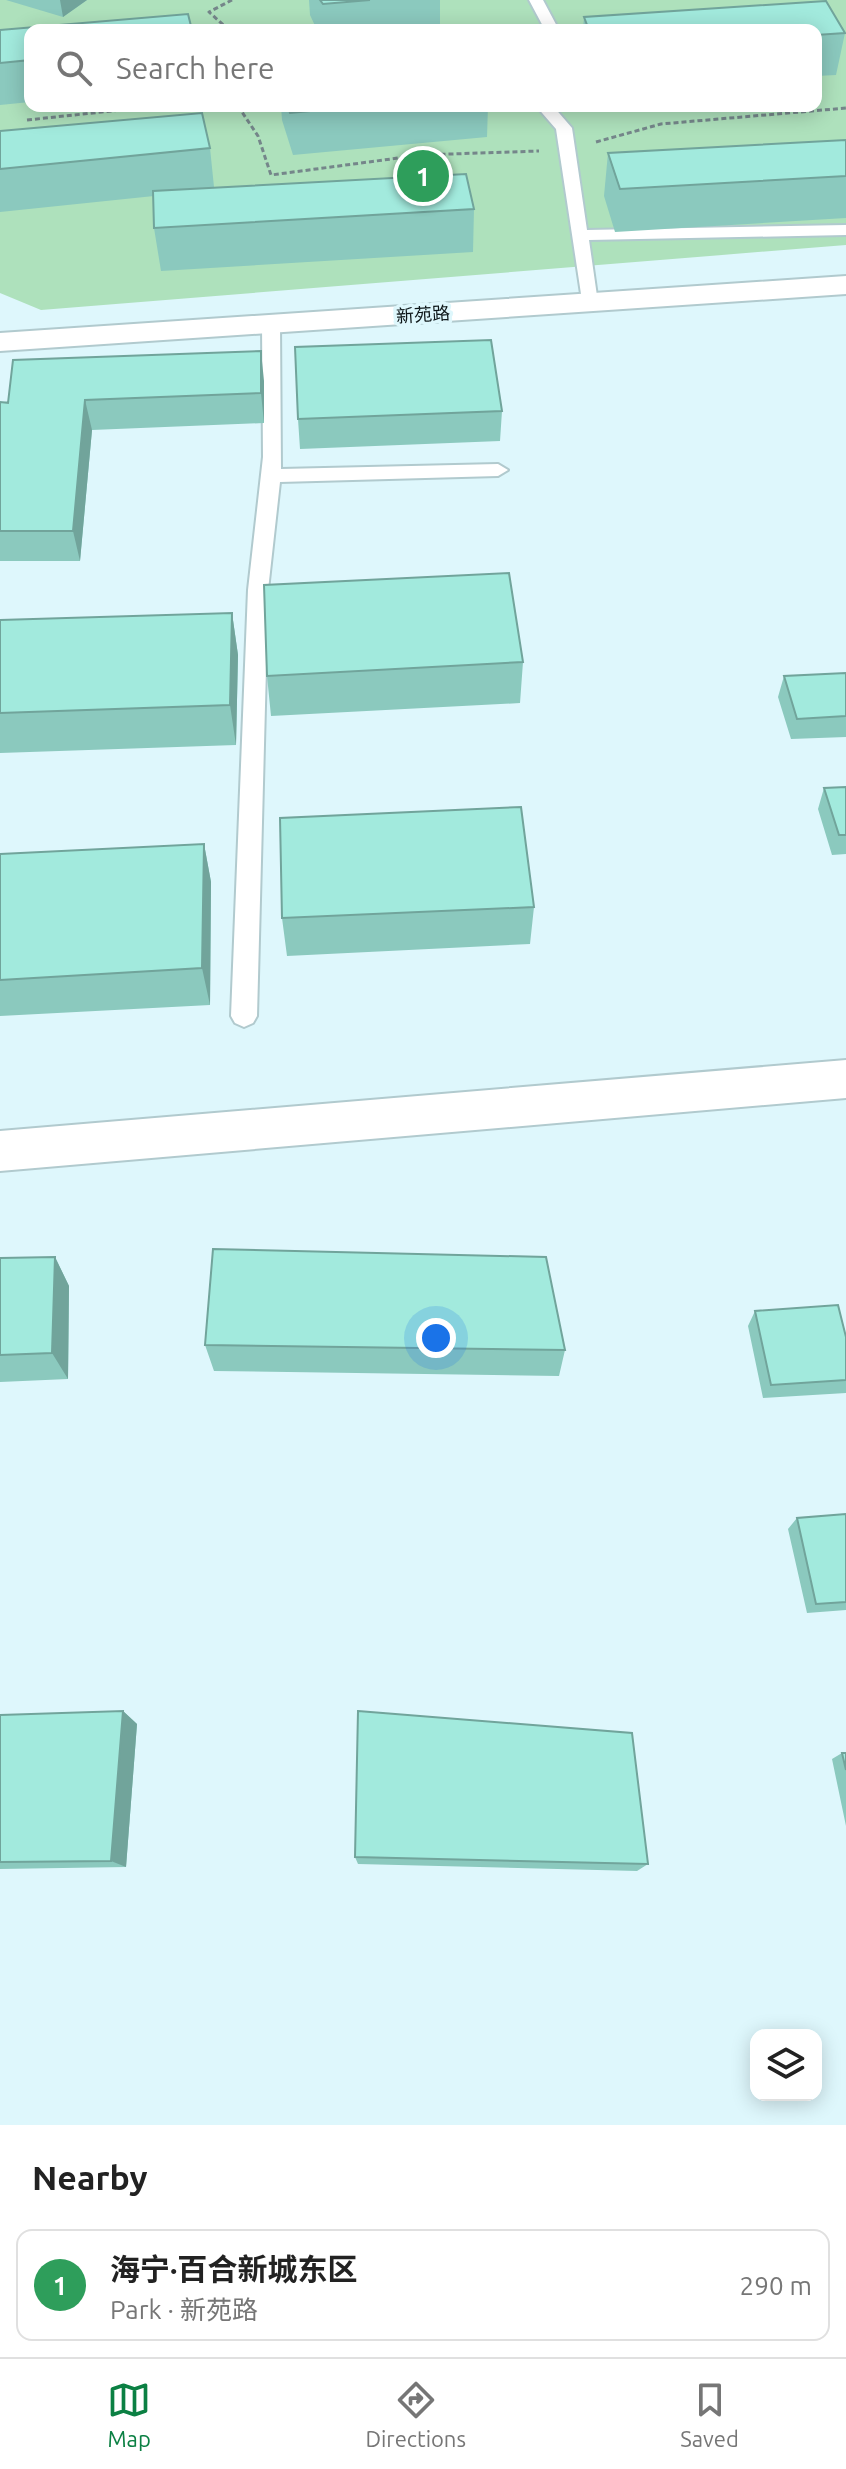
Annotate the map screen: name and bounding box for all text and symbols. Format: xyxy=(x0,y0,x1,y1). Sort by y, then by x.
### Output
search box xyxy=(24,24,822,112)
icon: search xyxy=(52,46,96,90)
text: Search here xyxy=(116,51,275,85)
pin: 1 xyxy=(397,146,449,206)
street label: 新苑路 xyxy=(395,302,451,326)
your location xyxy=(416,1318,456,1358)
map controls xyxy=(750,2029,822,2101)
button: layers xyxy=(750,2029,822,2101)
text: Nearby xyxy=(32,2158,147,2196)
text: 海宁·百合新城东区 xyxy=(110,2252,357,2286)
text: 1 xyxy=(53,2271,67,2300)
text: 290 m xyxy=(740,2271,812,2300)
text: Park · 新苑路 xyxy=(110,2295,258,2324)
tab: Map xyxy=(107,2378,151,2451)
tab: Directions xyxy=(365,2378,466,2451)
tab: Saved xyxy=(680,2378,739,2451)

